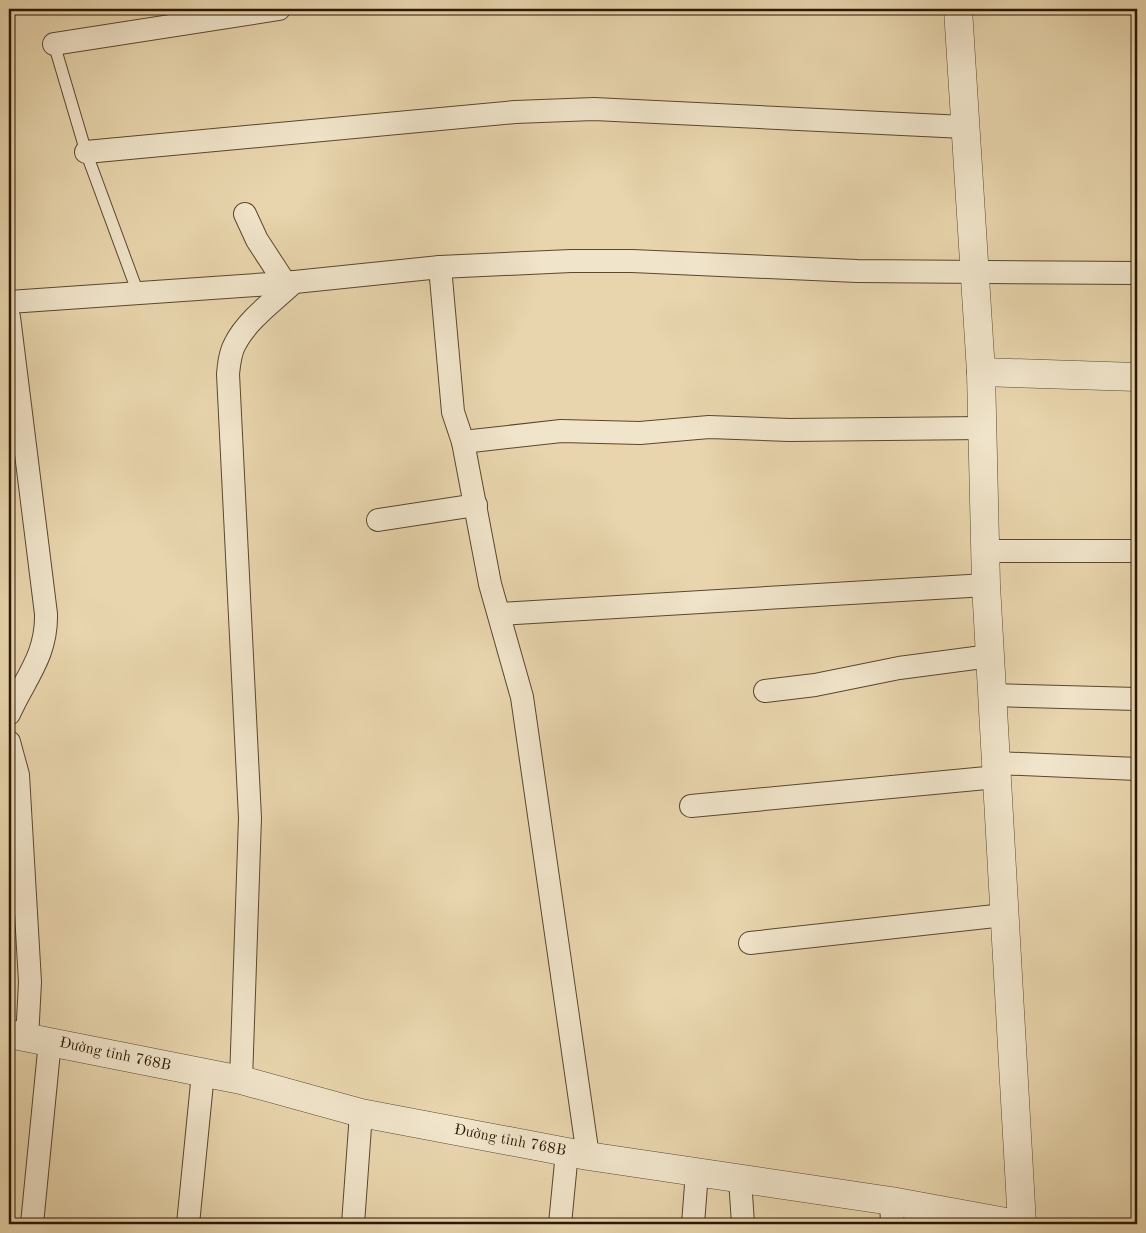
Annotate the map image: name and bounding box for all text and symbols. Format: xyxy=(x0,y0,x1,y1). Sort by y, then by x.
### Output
street label: Đường tỉnh 768B xyxy=(58,1036,172,1074)
street label: Đường tỉnh 768B xyxy=(453,1123,567,1159)

